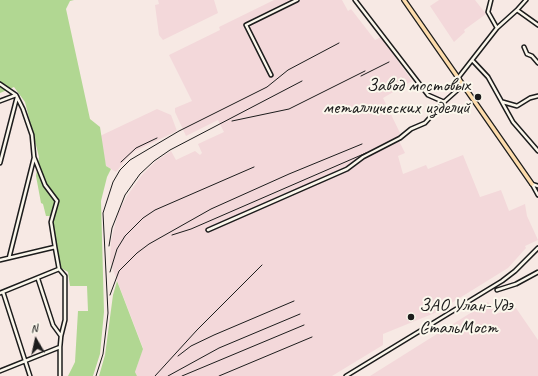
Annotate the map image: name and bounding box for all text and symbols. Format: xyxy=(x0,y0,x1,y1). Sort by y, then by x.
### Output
place label: Завод мостовых металлических изделий xyxy=(323,75,470,119)
marker: Завод мостовых металлических изделий xyxy=(473,92,483,102)
place label: ЗАО Улан-Удэ СтальМост xyxy=(419,295,513,339)
marker: ЗАО Улан-Удэ СтальМост xyxy=(406,312,416,322)
north arrow xyxy=(16,320,56,360)
text: N xyxy=(30,321,39,336)

